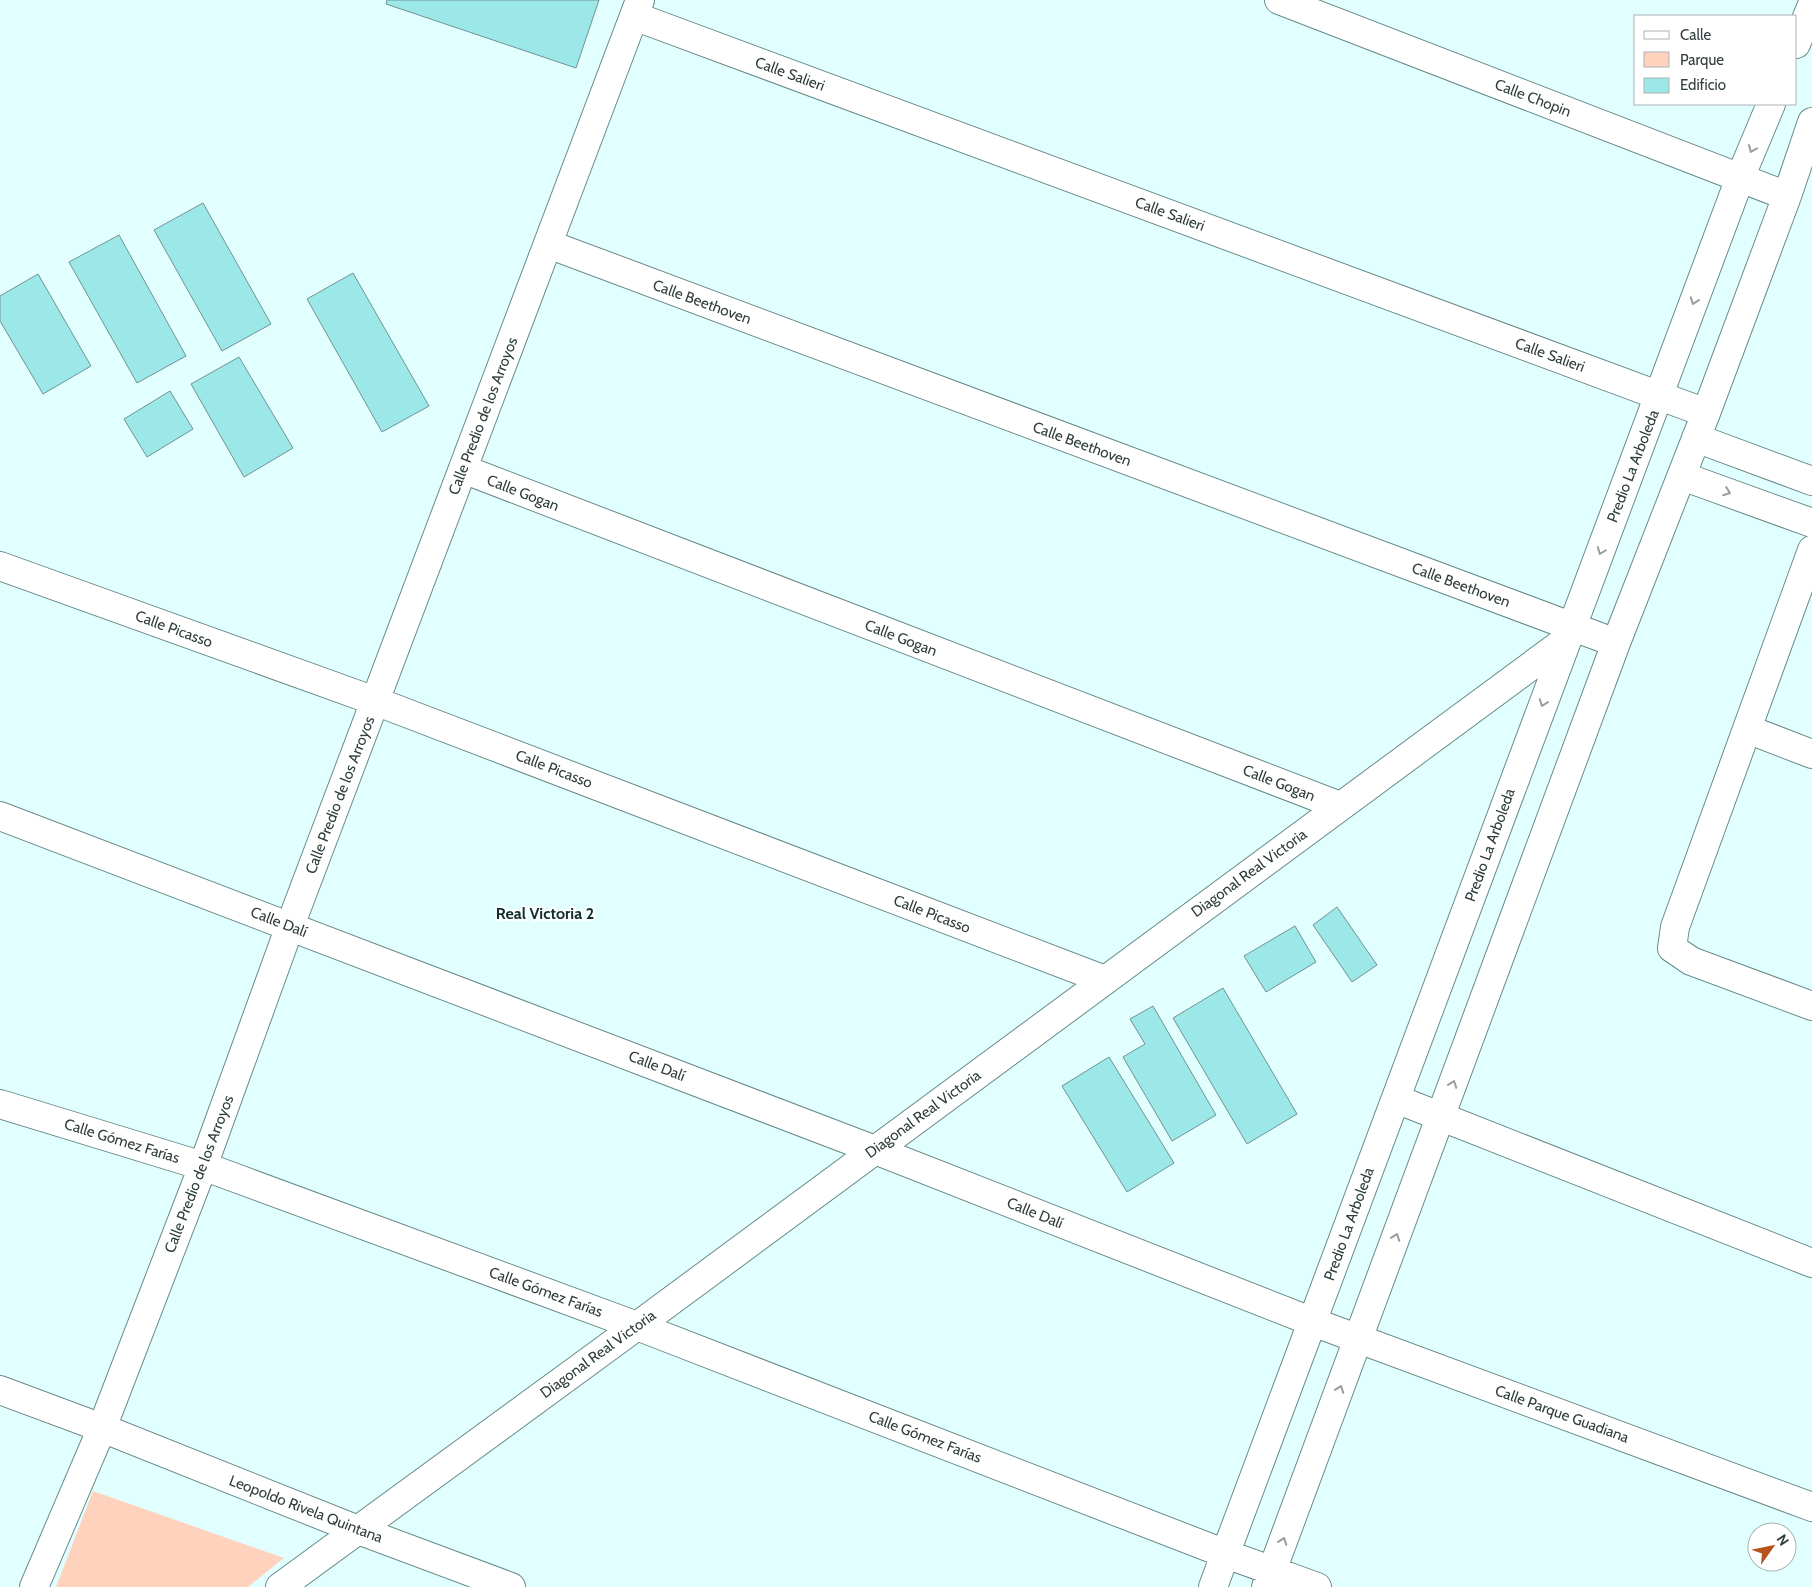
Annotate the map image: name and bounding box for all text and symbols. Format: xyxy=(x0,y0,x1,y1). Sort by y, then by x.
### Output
legend xyxy=(1634,15,1797,105)
text: Calle xyxy=(1680,26,1711,44)
text: Parque xyxy=(1680,51,1724,69)
street label: Calle Salieri xyxy=(753,53,827,95)
street label: Calle Chopin xyxy=(1492,75,1574,121)
text: Edificio xyxy=(1680,76,1726,94)
one-way arrow xyxy=(1748,144,1758,153)
street label: Calle Salieri xyxy=(1133,193,1207,235)
street label: Calle Beethoven xyxy=(650,276,754,328)
one-way arrow xyxy=(1690,296,1700,304)
street label: Calle Salieri xyxy=(1513,334,1587,376)
street label: Calle Predio de los Arroyos xyxy=(445,335,521,497)
street label: Predio La Arboleda xyxy=(1603,406,1663,525)
street label: Calle Beethoven xyxy=(1030,418,1134,470)
street label: Calle Gogan xyxy=(484,471,562,515)
one-way arrow xyxy=(1723,486,1731,496)
one-way arrow xyxy=(1597,546,1607,555)
street label: Calle Beethoven xyxy=(1409,559,1513,611)
street label: Calle Picasso xyxy=(133,607,215,651)
street label: Calle Gogan xyxy=(862,616,940,660)
one-way arrow xyxy=(1539,698,1549,707)
street label: Calle Predio de los Arroyos xyxy=(302,714,378,876)
street label: Calle Picasso xyxy=(513,746,595,792)
street label: Calle Gogan xyxy=(1240,761,1318,805)
street label: Predio La Arboleda xyxy=(1461,785,1519,904)
street label: Diagonal Real Victoria xyxy=(1188,825,1311,921)
street label: Calle Picasso xyxy=(891,891,973,937)
street label: Calle Dalí xyxy=(248,903,310,941)
district label: Real Victoria 2 xyxy=(496,904,594,923)
street label: Calle Dalí xyxy=(626,1047,688,1085)
street label: Diagonal Real Victoria xyxy=(862,1066,985,1162)
one-way arrow xyxy=(1447,1080,1457,1089)
street label: Calle Predio de los Arroyos xyxy=(161,1093,237,1255)
street label: Calle Gómez Farías xyxy=(62,1115,182,1167)
street label: Predio La Arboleda xyxy=(1320,1164,1378,1283)
street label: Calle Dalí xyxy=(1004,1194,1066,1232)
one-way arrow xyxy=(1390,1233,1400,1241)
street label: Calle Gómez Farías xyxy=(487,1263,605,1321)
street label: Diagonal Real Victoria xyxy=(537,1306,660,1402)
street label: Calle Parque Guadiana xyxy=(1493,1381,1632,1447)
one-way arrow xyxy=(1334,1385,1344,1394)
street label: Calle Gómez Farías xyxy=(866,1407,984,1467)
street label: Leopoldo Rivela Quintana xyxy=(227,1471,386,1547)
north arrow xyxy=(1747,1522,1797,1572)
text: N xyxy=(1773,1531,1793,1549)
one-way arrow xyxy=(1277,1537,1287,1546)

